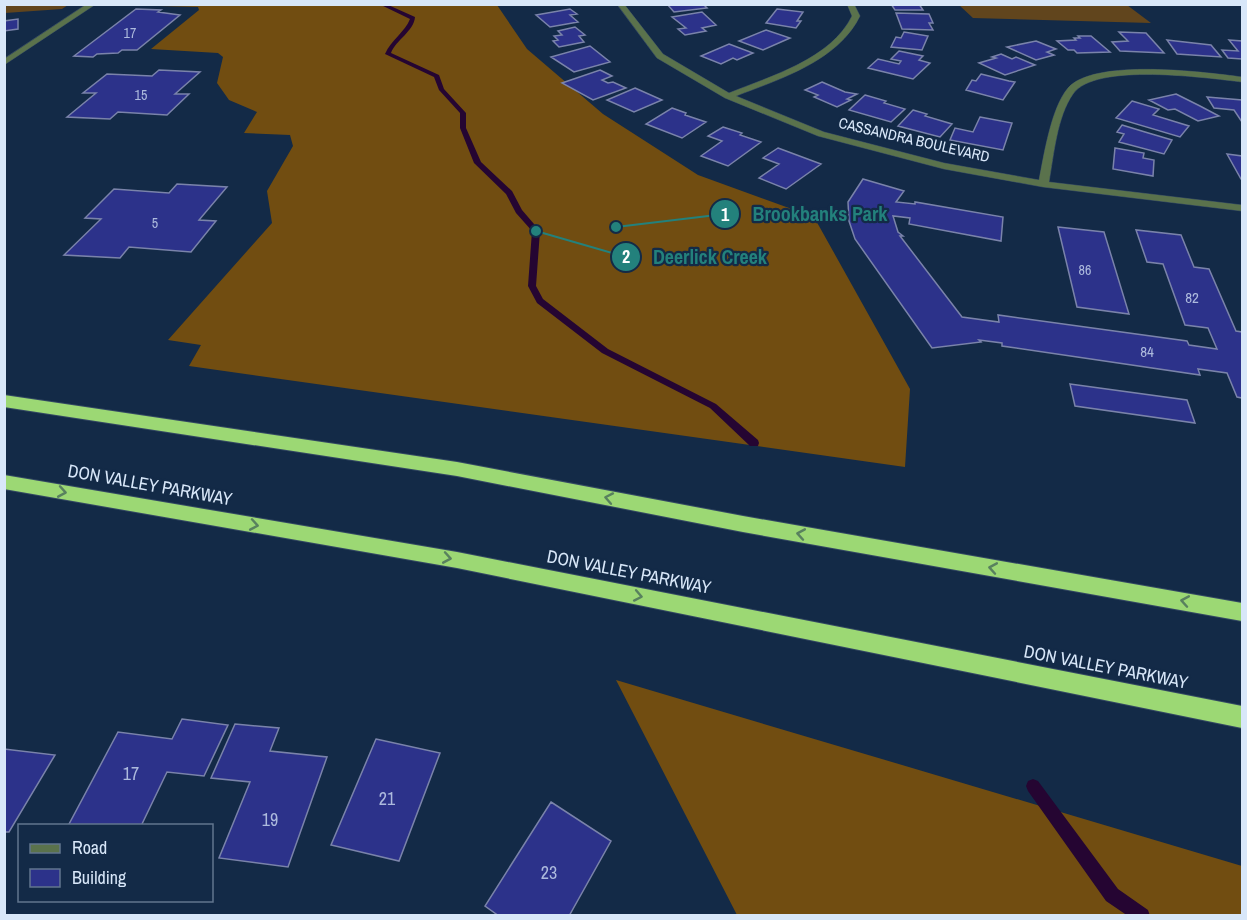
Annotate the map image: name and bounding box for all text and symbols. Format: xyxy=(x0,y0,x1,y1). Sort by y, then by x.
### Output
house number: 17 xyxy=(124,24,136,42)
house number: 15 xyxy=(135,86,147,104)
street label: CASSANDRA BOULEVARD xyxy=(837,112,992,167)
callout: Brookbanks Park xyxy=(710,195,899,233)
text: Brookbanks Park xyxy=(753,200,888,227)
text: 1 xyxy=(721,202,730,227)
house number: 5 xyxy=(152,214,158,232)
callout: Deerlick Creek xyxy=(611,238,779,276)
text: Deerlick Creek xyxy=(653,243,768,270)
text: 2 xyxy=(622,244,630,269)
house number: 86 xyxy=(1079,261,1091,279)
house number: 82 xyxy=(1185,287,1199,308)
house number: 84 xyxy=(1140,341,1154,362)
street label: DON VALLEY PARKWAY xyxy=(66,458,234,511)
one-way arrow xyxy=(58,486,67,498)
one-way arrow xyxy=(604,492,614,505)
one-way arrow xyxy=(250,519,259,531)
one-way arrow xyxy=(796,528,806,541)
street label: DON VALLEY PARKWAY xyxy=(545,543,713,600)
one-way arrow xyxy=(442,552,451,564)
one-way arrow xyxy=(988,562,997,574)
one-way arrow xyxy=(633,589,643,602)
one-way arrow xyxy=(1180,596,1190,608)
street label: DON VALLEY PARKWAY xyxy=(1022,638,1190,695)
house number: 17 xyxy=(123,761,139,786)
house number: 21 xyxy=(379,786,396,811)
house number: 19 xyxy=(262,807,278,832)
legend xyxy=(18,824,213,902)
text: Road xyxy=(72,835,107,860)
house number: 23 xyxy=(541,860,557,885)
text: Building xyxy=(72,865,127,890)

